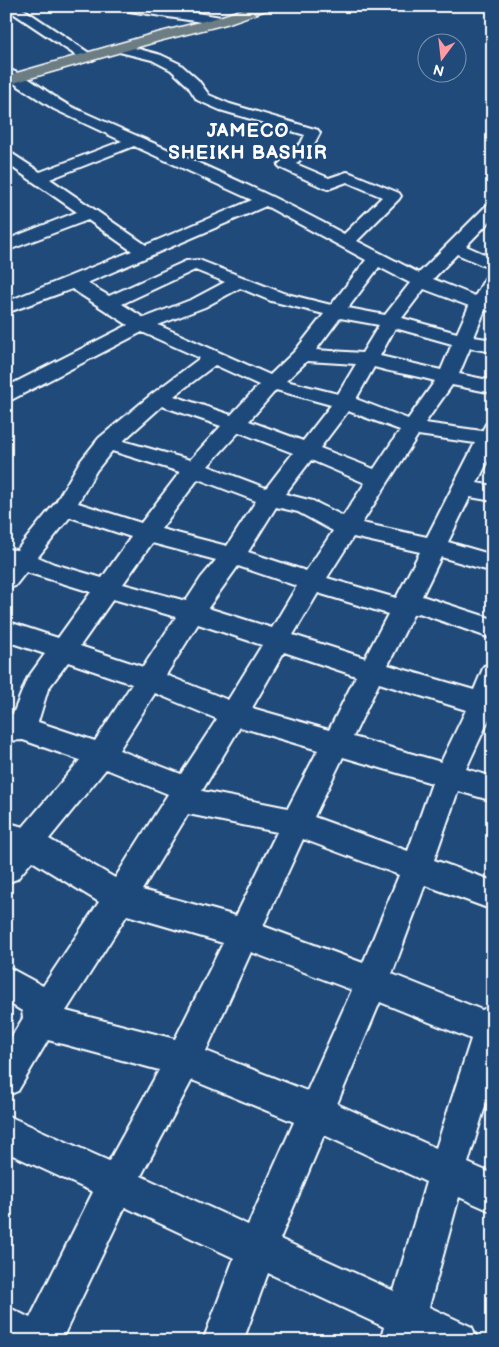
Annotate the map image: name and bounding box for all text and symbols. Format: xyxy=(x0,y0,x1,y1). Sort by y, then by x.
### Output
north arrow xyxy=(416,32,466,82)
text: N xyxy=(431,61,446,80)
district label: JAMECO SHEIKH BASHIR xyxy=(168,120,328,165)

